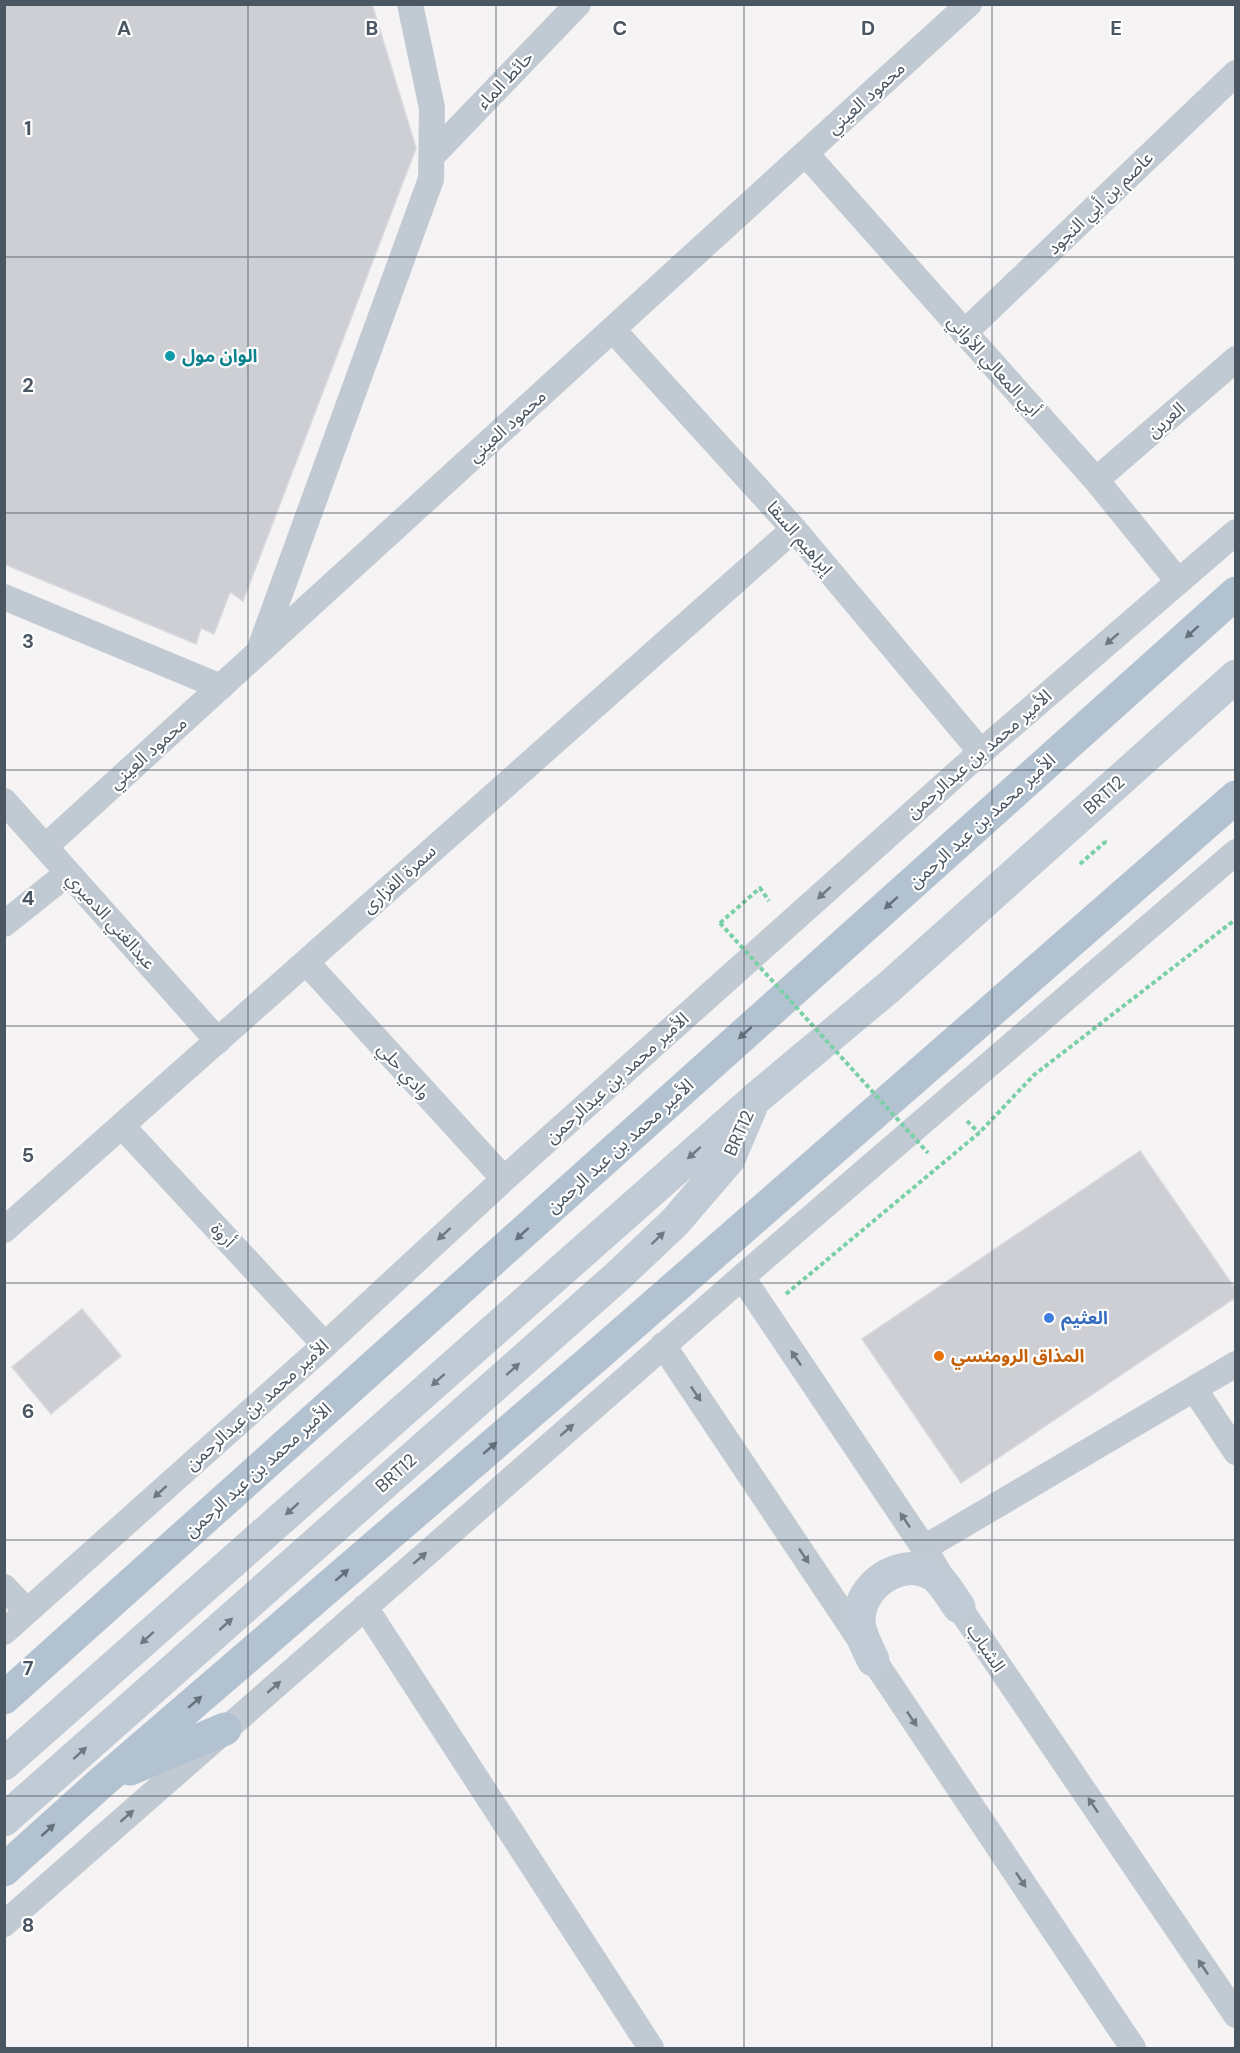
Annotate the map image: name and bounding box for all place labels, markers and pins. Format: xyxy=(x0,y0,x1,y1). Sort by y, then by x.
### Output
place label: الوان مول xyxy=(182,344,257,368)
marker: الوان مول xyxy=(163,349,177,363)
place label: العثيم xyxy=(1061,1306,1108,1331)
marker: العثيم xyxy=(1042,1311,1056,1325)
place label: المذاق الرومنسي xyxy=(951,1344,1084,1370)
marker: المذاق الرومنسي xyxy=(932,1349,946,1363)

